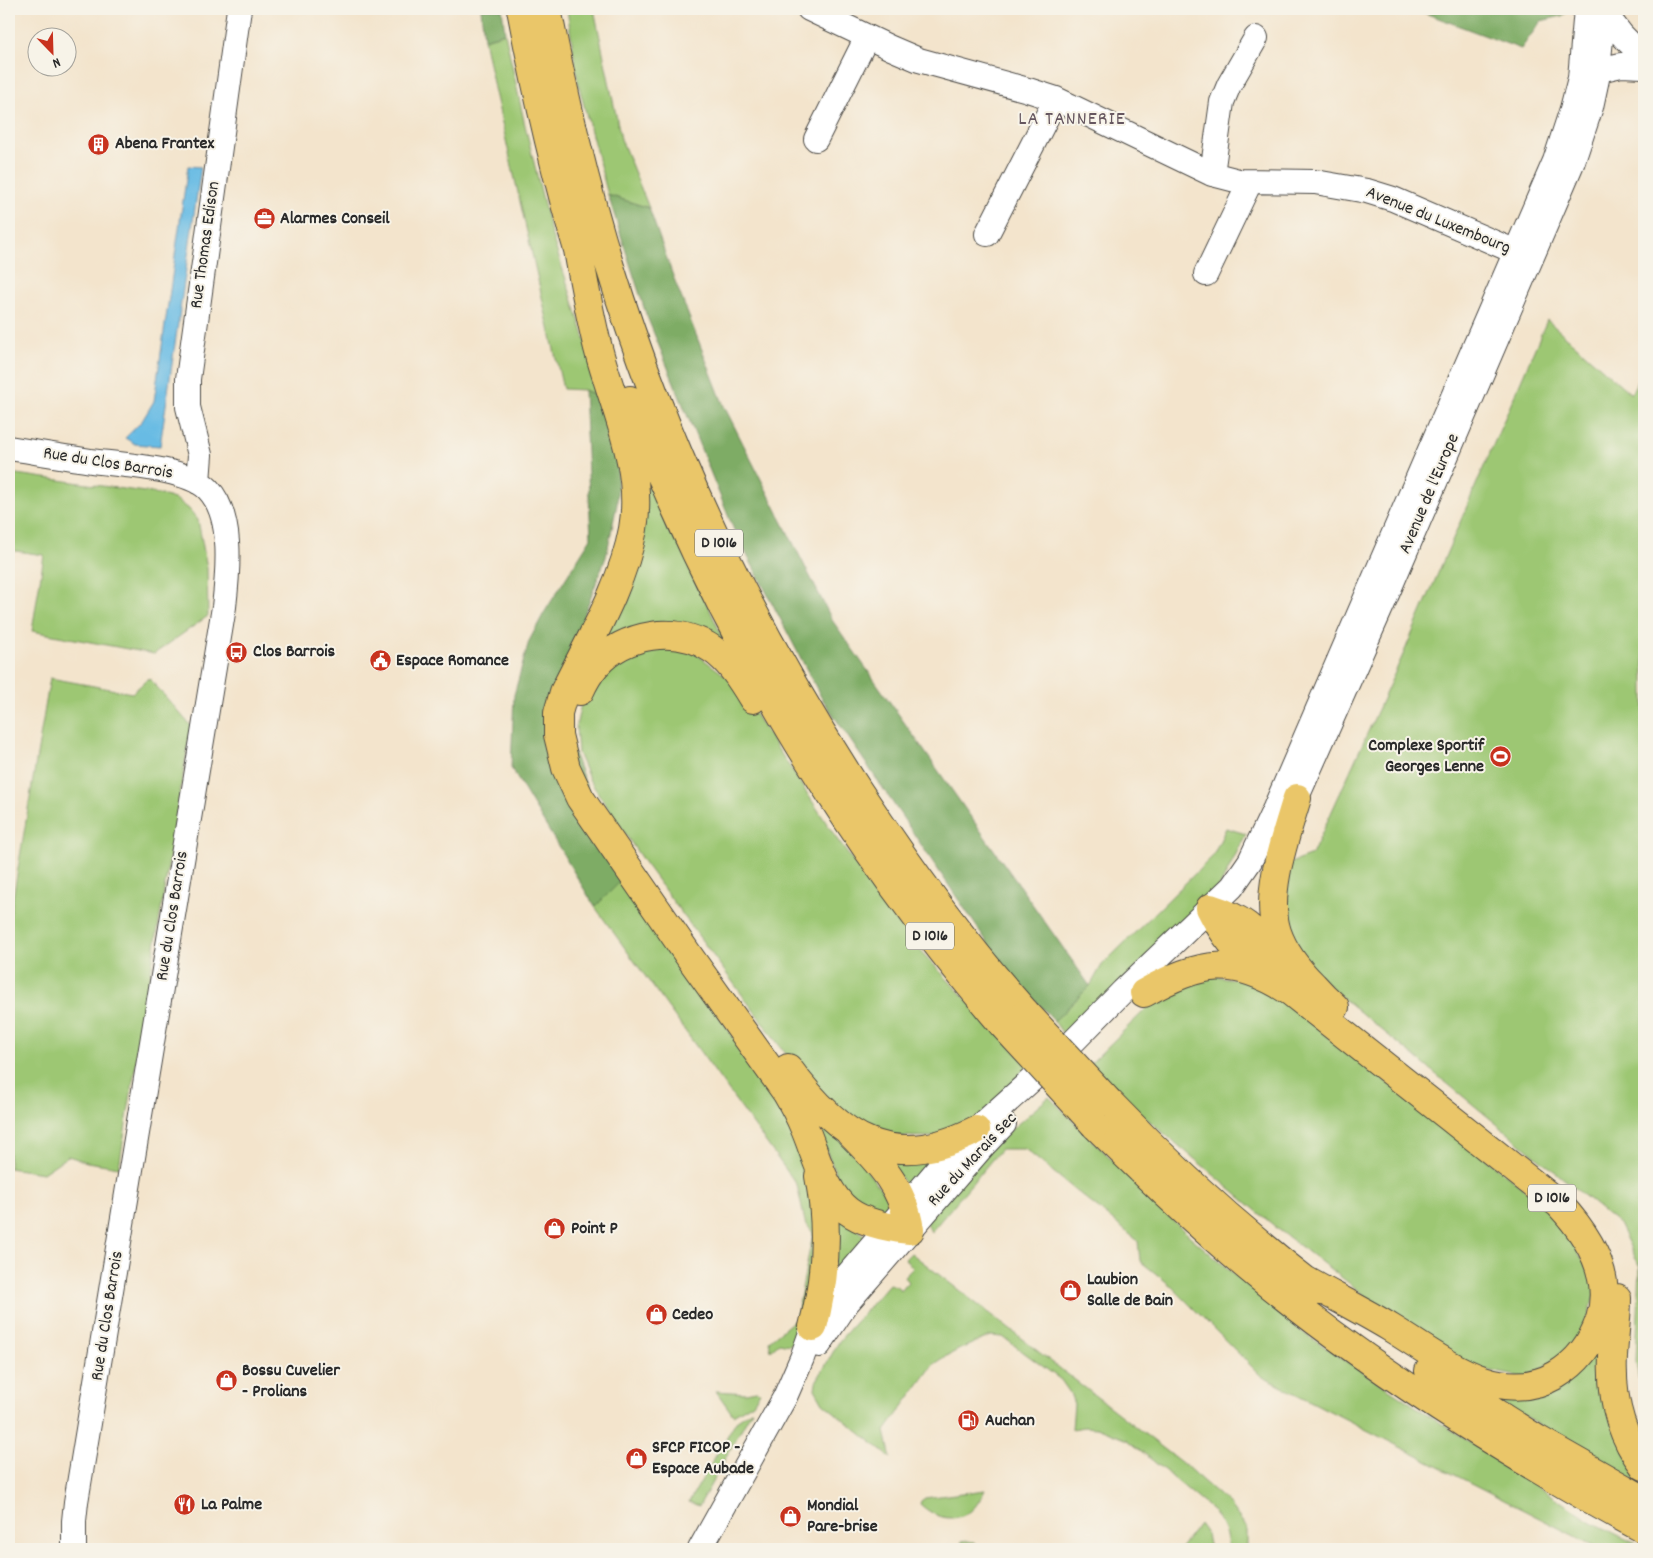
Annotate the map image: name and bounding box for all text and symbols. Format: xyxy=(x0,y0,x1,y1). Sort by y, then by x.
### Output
north arrow xyxy=(28,28,78,78)
text: N xyxy=(49,52,63,73)
district label: LA TANNERIE xyxy=(1018,106,1126,134)
building icon: Abena Frantex xyxy=(87,132,111,156)
place label: Abena Frantex xyxy=(115,132,214,157)
street label: Rue Thomas Edison xyxy=(185,180,227,310)
street label: Avenue du Luxembourg xyxy=(1362,181,1514,261)
office icon: Alarmes Conseil xyxy=(252,207,276,231)
place label: Alarmes Conseil xyxy=(280,207,390,232)
street label: Avenue de l'Europe xyxy=(1393,430,1467,558)
street label: Rue du Clos Barrois xyxy=(41,441,175,487)
road number: D 1016 xyxy=(695,530,743,556)
bus stop icon: Clos Barrois xyxy=(225,640,249,664)
place label: Clos Barrois xyxy=(253,640,336,665)
public building icon: Espace Romance xyxy=(368,649,392,673)
place label: Espace Romance xyxy=(396,649,509,674)
place label: Complexe Sportif Georges Lenne xyxy=(1368,734,1486,780)
sports icon: Complexe Sportif Georges Lenne xyxy=(1488,744,1512,768)
street label: Rue du Clos Barrois xyxy=(150,849,196,983)
road number: D 1016 xyxy=(906,922,954,949)
street label: Rue du Marais Sec xyxy=(923,1107,1023,1213)
road number: D 1016 xyxy=(1528,1184,1576,1212)
shop icon: Point P xyxy=(543,1217,567,1241)
place label: Point P xyxy=(571,1217,618,1242)
street label: Rue du Clos Barrois xyxy=(85,1249,131,1383)
place label: Laubion Salle de Bain xyxy=(1087,1268,1173,1314)
shop icon: Laubion Salle de Bain xyxy=(1059,1278,1083,1302)
shop icon: Cedeo xyxy=(644,1303,668,1327)
place label: Cedeo xyxy=(672,1303,713,1328)
place label: Bossu Cuvelier - Prolians xyxy=(242,1359,340,1405)
shop icon: Bossu Cuvelier - Prolians xyxy=(214,1369,238,1393)
fuel station icon: Auchan xyxy=(957,1409,981,1433)
place label: Auchan xyxy=(985,1409,1035,1434)
place label: SFCP FICOP - Espace Aubade xyxy=(652,1436,754,1482)
shop icon: SFCP FICOP - Espace Aubade xyxy=(624,1446,648,1470)
restaurant icon: La Palme xyxy=(173,1493,197,1517)
place label: La Palme xyxy=(201,1493,262,1518)
place label: Mondial Pare-brise xyxy=(807,1494,878,1540)
shop icon: Mondial Pare-brise xyxy=(779,1504,803,1528)

